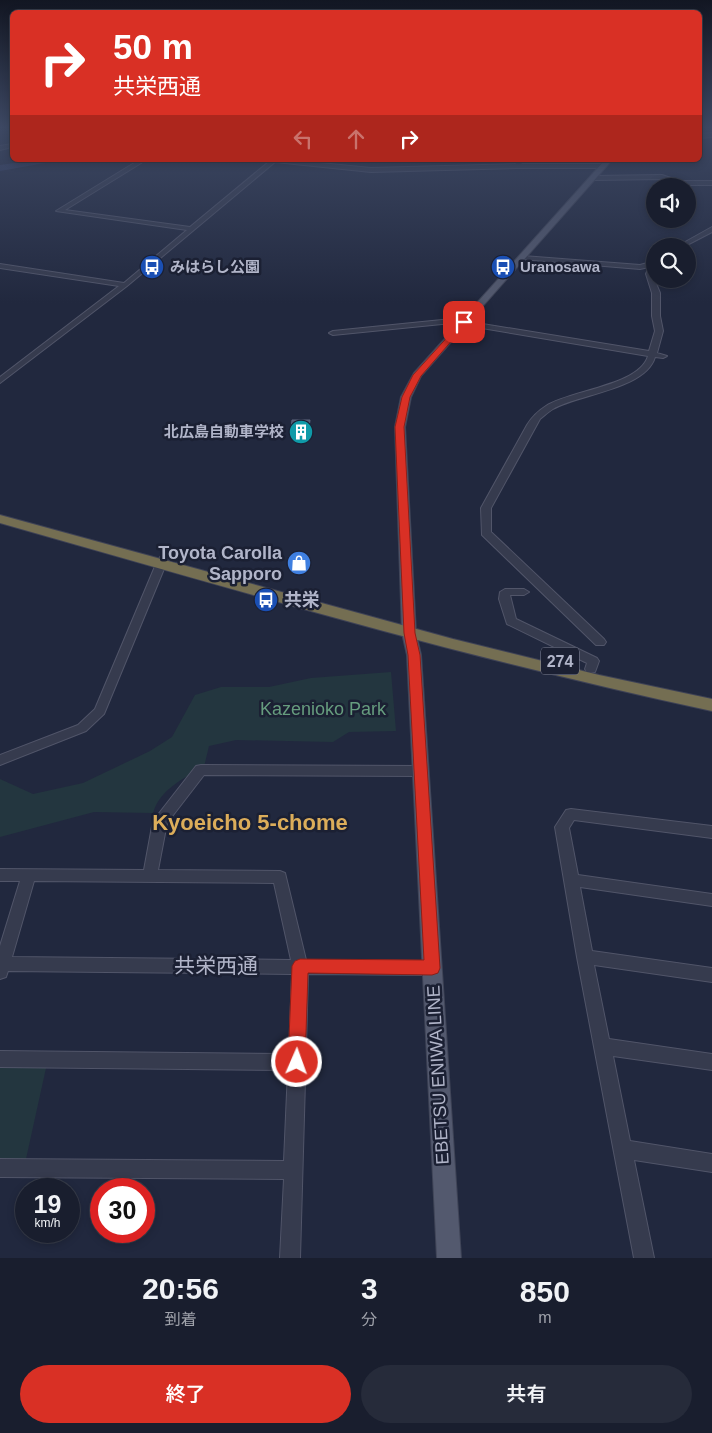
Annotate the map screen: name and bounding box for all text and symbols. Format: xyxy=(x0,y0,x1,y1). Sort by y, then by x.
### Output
text: 50 m xyxy=(113,27,193,66)
icon: right xyxy=(30,30,95,95)
text: 共栄西通 xyxy=(113,74,201,99)
icon: left xyxy=(289,125,317,153)
icon: ahead xyxy=(342,125,370,153)
icon: right xyxy=(395,125,423,153)
map controls xyxy=(646,178,696,288)
button: sound xyxy=(646,178,696,228)
button: search xyxy=(646,238,696,288)
bus stop icon: みはらし公園 xyxy=(139,254,165,280)
bus stop icon: Uranosawa xyxy=(490,254,516,280)
place label: みはらし公園 xyxy=(170,258,260,275)
place label: Uranosawa xyxy=(520,258,601,275)
pin xyxy=(443,301,485,343)
icon: arrive xyxy=(450,308,478,336)
building icon: 北広島自動車学校 xyxy=(288,419,314,445)
place label: 北広島自動車学校 xyxy=(164,423,284,440)
place label: Toyota Carolla Sapporo xyxy=(158,543,283,584)
shop icon: Toyota Carolla Sapporo xyxy=(286,550,312,576)
bus stop icon: 共栄 xyxy=(253,587,279,613)
place label: 共栄 xyxy=(284,590,320,610)
road number: 274 xyxy=(541,648,579,674)
park label: Kazenioko Park xyxy=(260,699,387,719)
district label: Kyoeicho 5-chome xyxy=(152,810,348,835)
street label: 共栄西通 xyxy=(174,954,258,977)
street label: EBETSU ENIWA LINE xyxy=(423,985,453,1165)
position arrow xyxy=(270,1035,322,1087)
speed limit sign: 30 xyxy=(90,1178,155,1243)
text: 19 xyxy=(34,1190,61,1218)
text: km/h xyxy=(34,1216,61,1230)
text: 20:56 xyxy=(142,1272,219,1305)
text: 3 xyxy=(361,1272,378,1305)
text: 850 xyxy=(520,1275,570,1308)
text: m xyxy=(538,1309,551,1326)
text: 到着 xyxy=(164,1311,197,1328)
text: 分 xyxy=(361,1311,377,1328)
button: 終了 xyxy=(20,1365,351,1423)
button: 共有 xyxy=(361,1365,692,1423)

